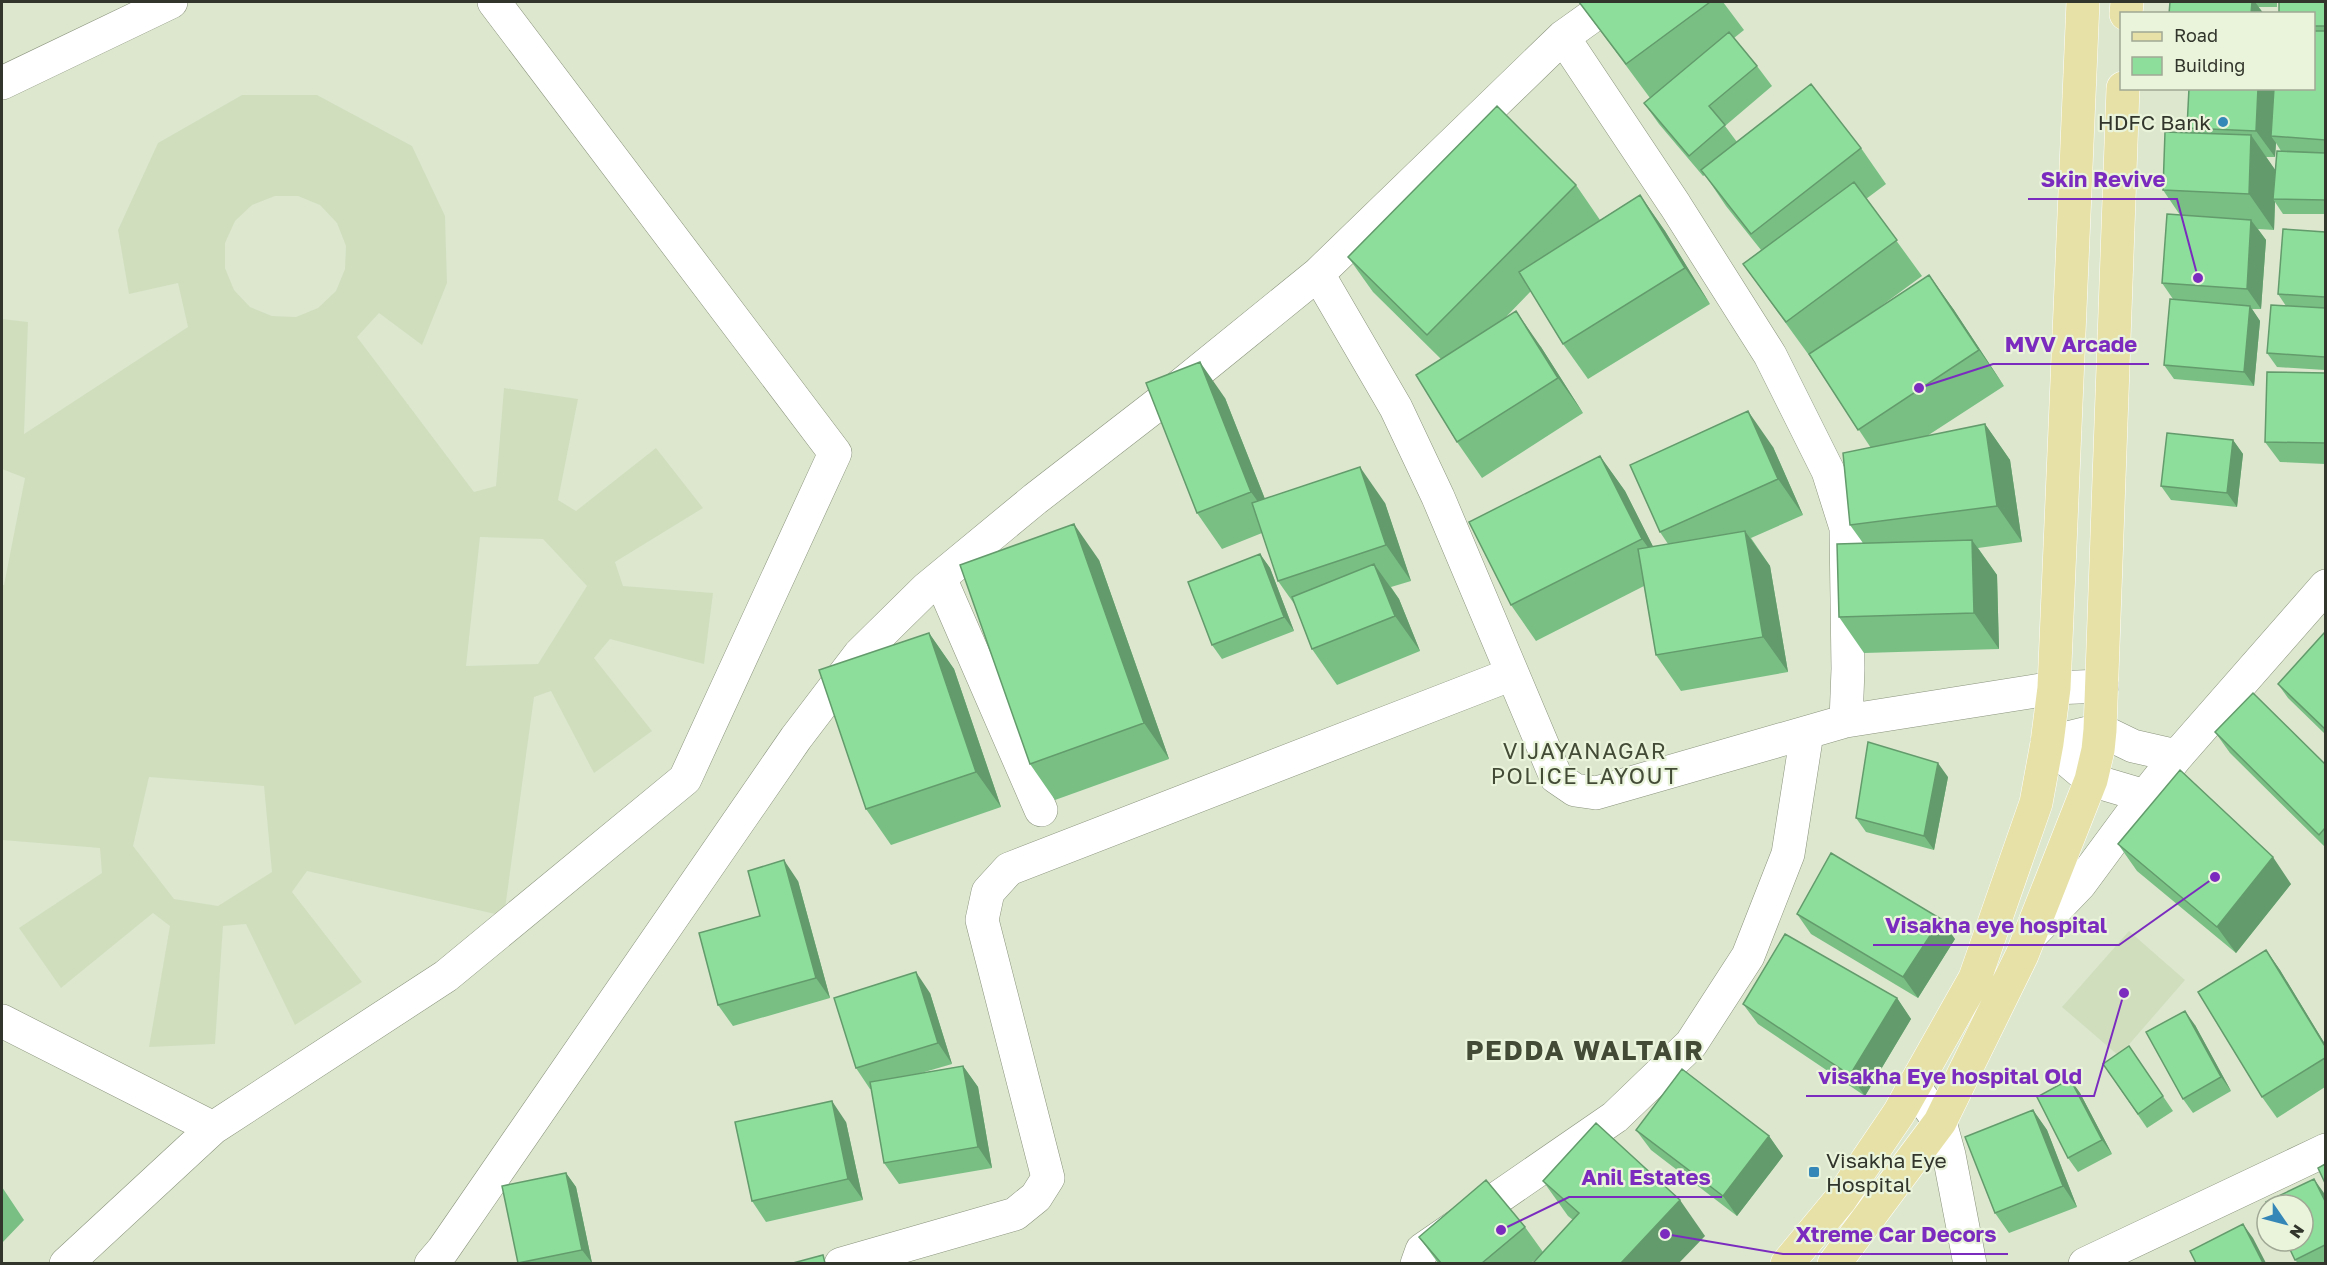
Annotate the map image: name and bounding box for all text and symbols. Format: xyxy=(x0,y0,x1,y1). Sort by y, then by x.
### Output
legend xyxy=(2120,12,2315,90)
text: Road xyxy=(2174,24,2218,46)
text: Building xyxy=(2174,54,2245,76)
place label: HDFC Bank xyxy=(2098,109,2211,135)
marker: HDFC Bank xyxy=(2216,115,2230,129)
callout: Skin Revive xyxy=(2028,159,2177,199)
text: Skin Revive xyxy=(2041,165,2165,192)
callout: MVV Arcade xyxy=(1993,324,2149,364)
text: MVV Arcade xyxy=(2005,330,2137,357)
district label: VIJAYANAGAR POLICE LAYOUT xyxy=(1491,737,1679,789)
callout: Visakha eye hospital xyxy=(1873,905,2119,945)
text: Visakha eye hospital xyxy=(1885,911,2107,938)
district label: PEDDA WALTAIR xyxy=(1465,1034,1705,1066)
callout: visakha Eye hospital Old xyxy=(1806,1056,2094,1096)
text: visakha Eye hospital Old xyxy=(1818,1062,2082,1089)
place label: Visakha Eye Hospital xyxy=(1826,1147,1947,1197)
callout: Anil Estates xyxy=(1569,1157,1722,1197)
text: Anil Estates xyxy=(1581,1163,1711,1190)
marker: Visakha Eye Hospital xyxy=(1807,1165,1821,1179)
north arrow xyxy=(2255,1193,2315,1253)
callout: Xtreme Car Decors xyxy=(1783,1214,2008,1254)
text: Xtreme Car Decors xyxy=(1796,1220,1996,1247)
text: N xyxy=(2286,1221,2309,1242)

